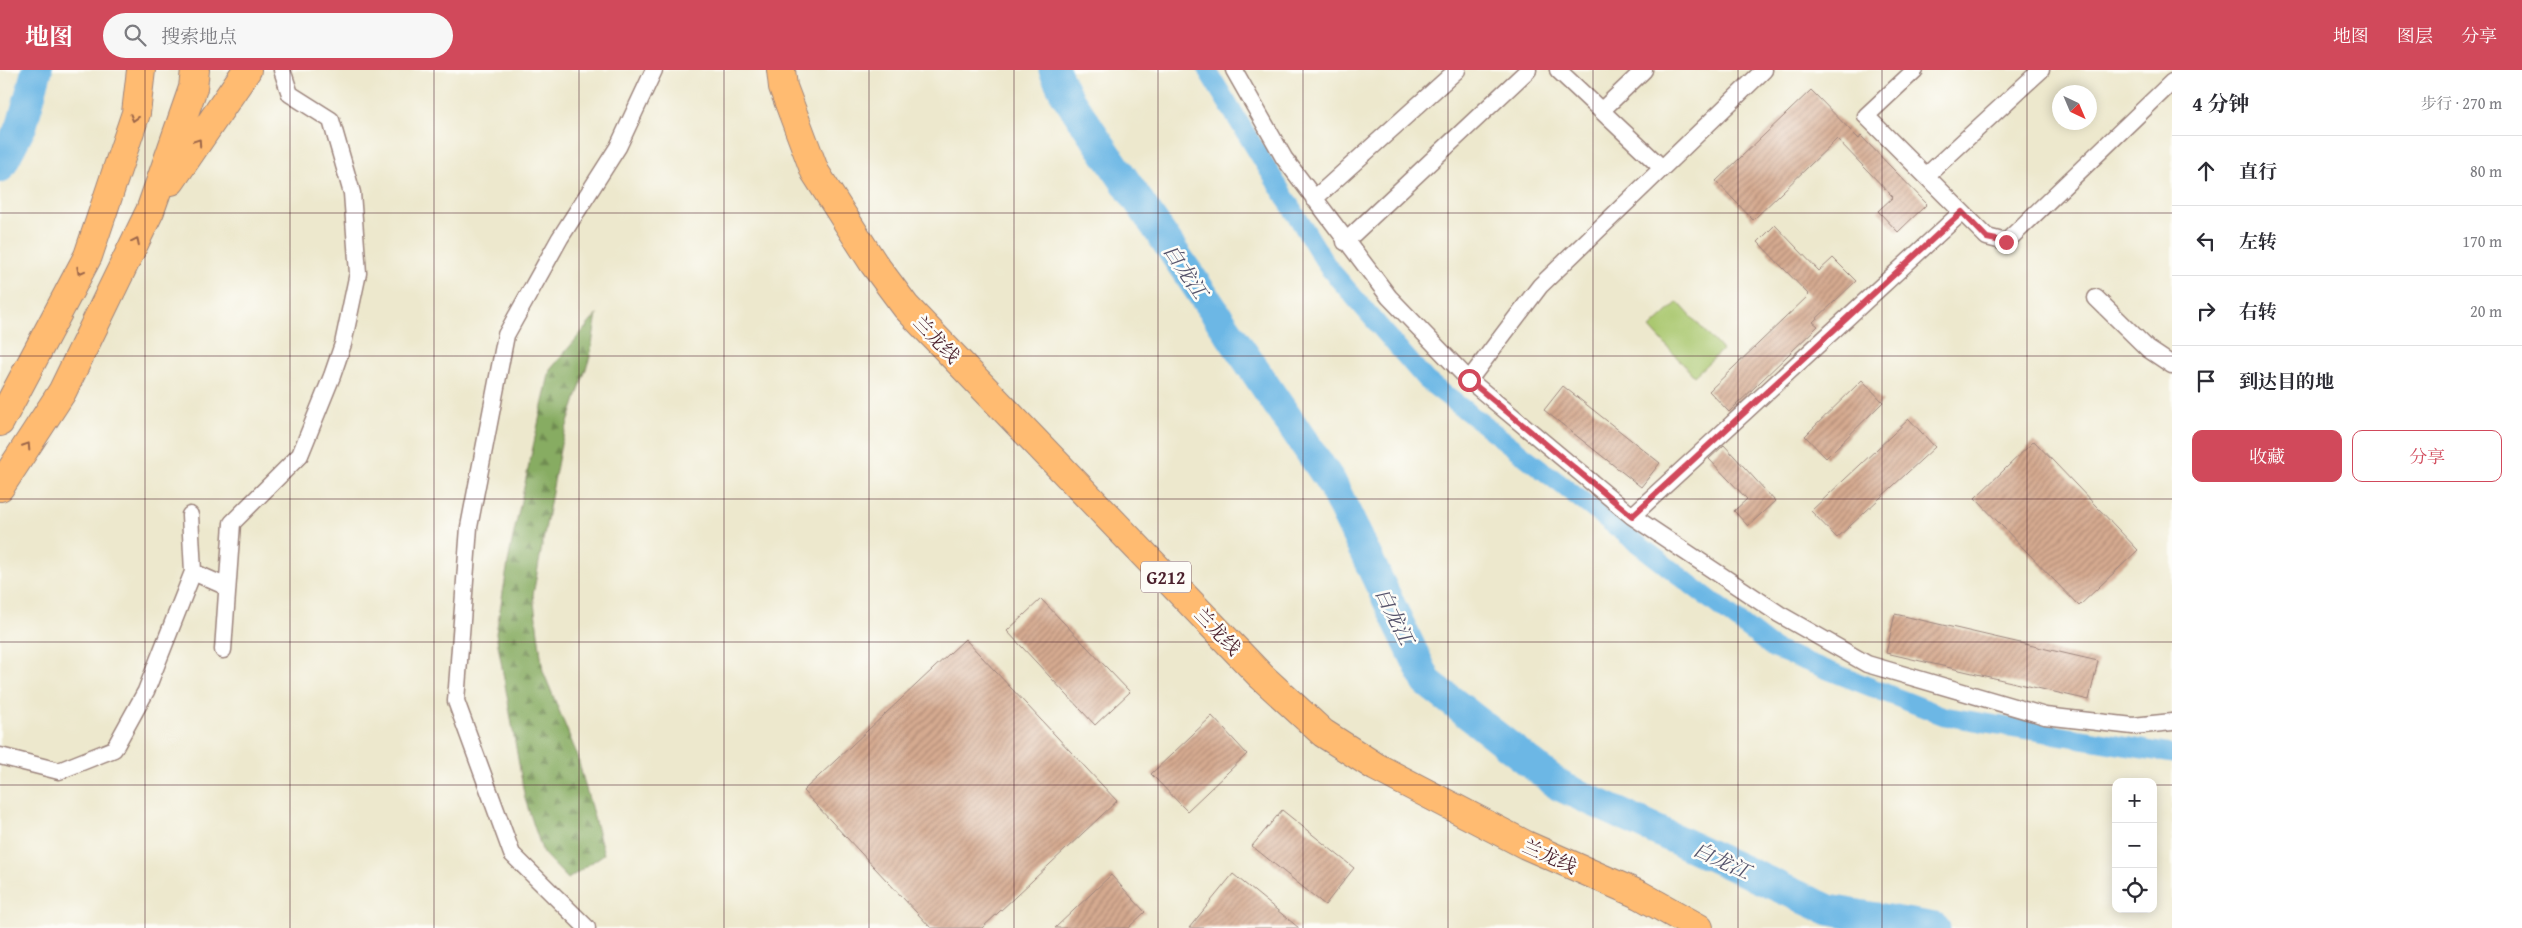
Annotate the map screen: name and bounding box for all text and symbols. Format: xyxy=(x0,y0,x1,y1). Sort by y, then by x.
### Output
search box xyxy=(103,13,453,58)
text: 地图 xyxy=(25,19,73,54)
icon: search xyxy=(121,21,149,49)
text: 搜索地点 xyxy=(161,22,237,50)
text: 地图 xyxy=(2333,22,2369,49)
text: 图层 xyxy=(2397,22,2433,49)
text: 分享 xyxy=(2461,22,2497,49)
north arrow xyxy=(2052,85,2097,130)
text: 4 分钟 xyxy=(2192,88,2250,119)
text: 步行 · 270 m xyxy=(2421,91,2502,115)
one-way arrow xyxy=(129,113,139,122)
one-way arrow xyxy=(191,138,201,147)
icon: ahead xyxy=(2192,157,2220,185)
text: 直行 xyxy=(2239,157,2277,185)
text: 80 m xyxy=(2470,159,2502,183)
icon: left xyxy=(2192,227,2220,255)
text: 左转 xyxy=(2239,227,2277,255)
text: 170 m xyxy=(2462,229,2502,253)
route end xyxy=(1995,231,2018,254)
one-way arrow xyxy=(130,237,140,246)
water label: 白龙江 xyxy=(1157,238,1216,306)
one-way arrow xyxy=(76,266,86,275)
icon: right xyxy=(2192,297,2220,325)
text: 右转 xyxy=(2239,297,2277,325)
text: 20 m xyxy=(2470,299,2502,323)
street label: 兰龙线 xyxy=(907,309,967,369)
icon: arrive xyxy=(2192,367,2220,395)
text: 到达目的地 xyxy=(2239,367,2334,395)
route start xyxy=(1458,369,1481,392)
button: 收藏 xyxy=(2192,430,2342,482)
button: 分享 xyxy=(2352,430,2502,482)
one-way arrow xyxy=(20,442,30,451)
road number: G212 xyxy=(1141,562,1191,592)
water label: 白龙江 xyxy=(1369,583,1422,652)
street label: 兰龙线 xyxy=(1188,601,1248,661)
map controls xyxy=(2112,778,2157,913)
button: + xyxy=(2112,778,2157,823)
button: − xyxy=(2112,823,2157,868)
street label: 兰龙线 xyxy=(1518,832,1582,880)
water label: 白龙江 xyxy=(1689,834,1758,887)
button: locate xyxy=(2112,868,2157,913)

